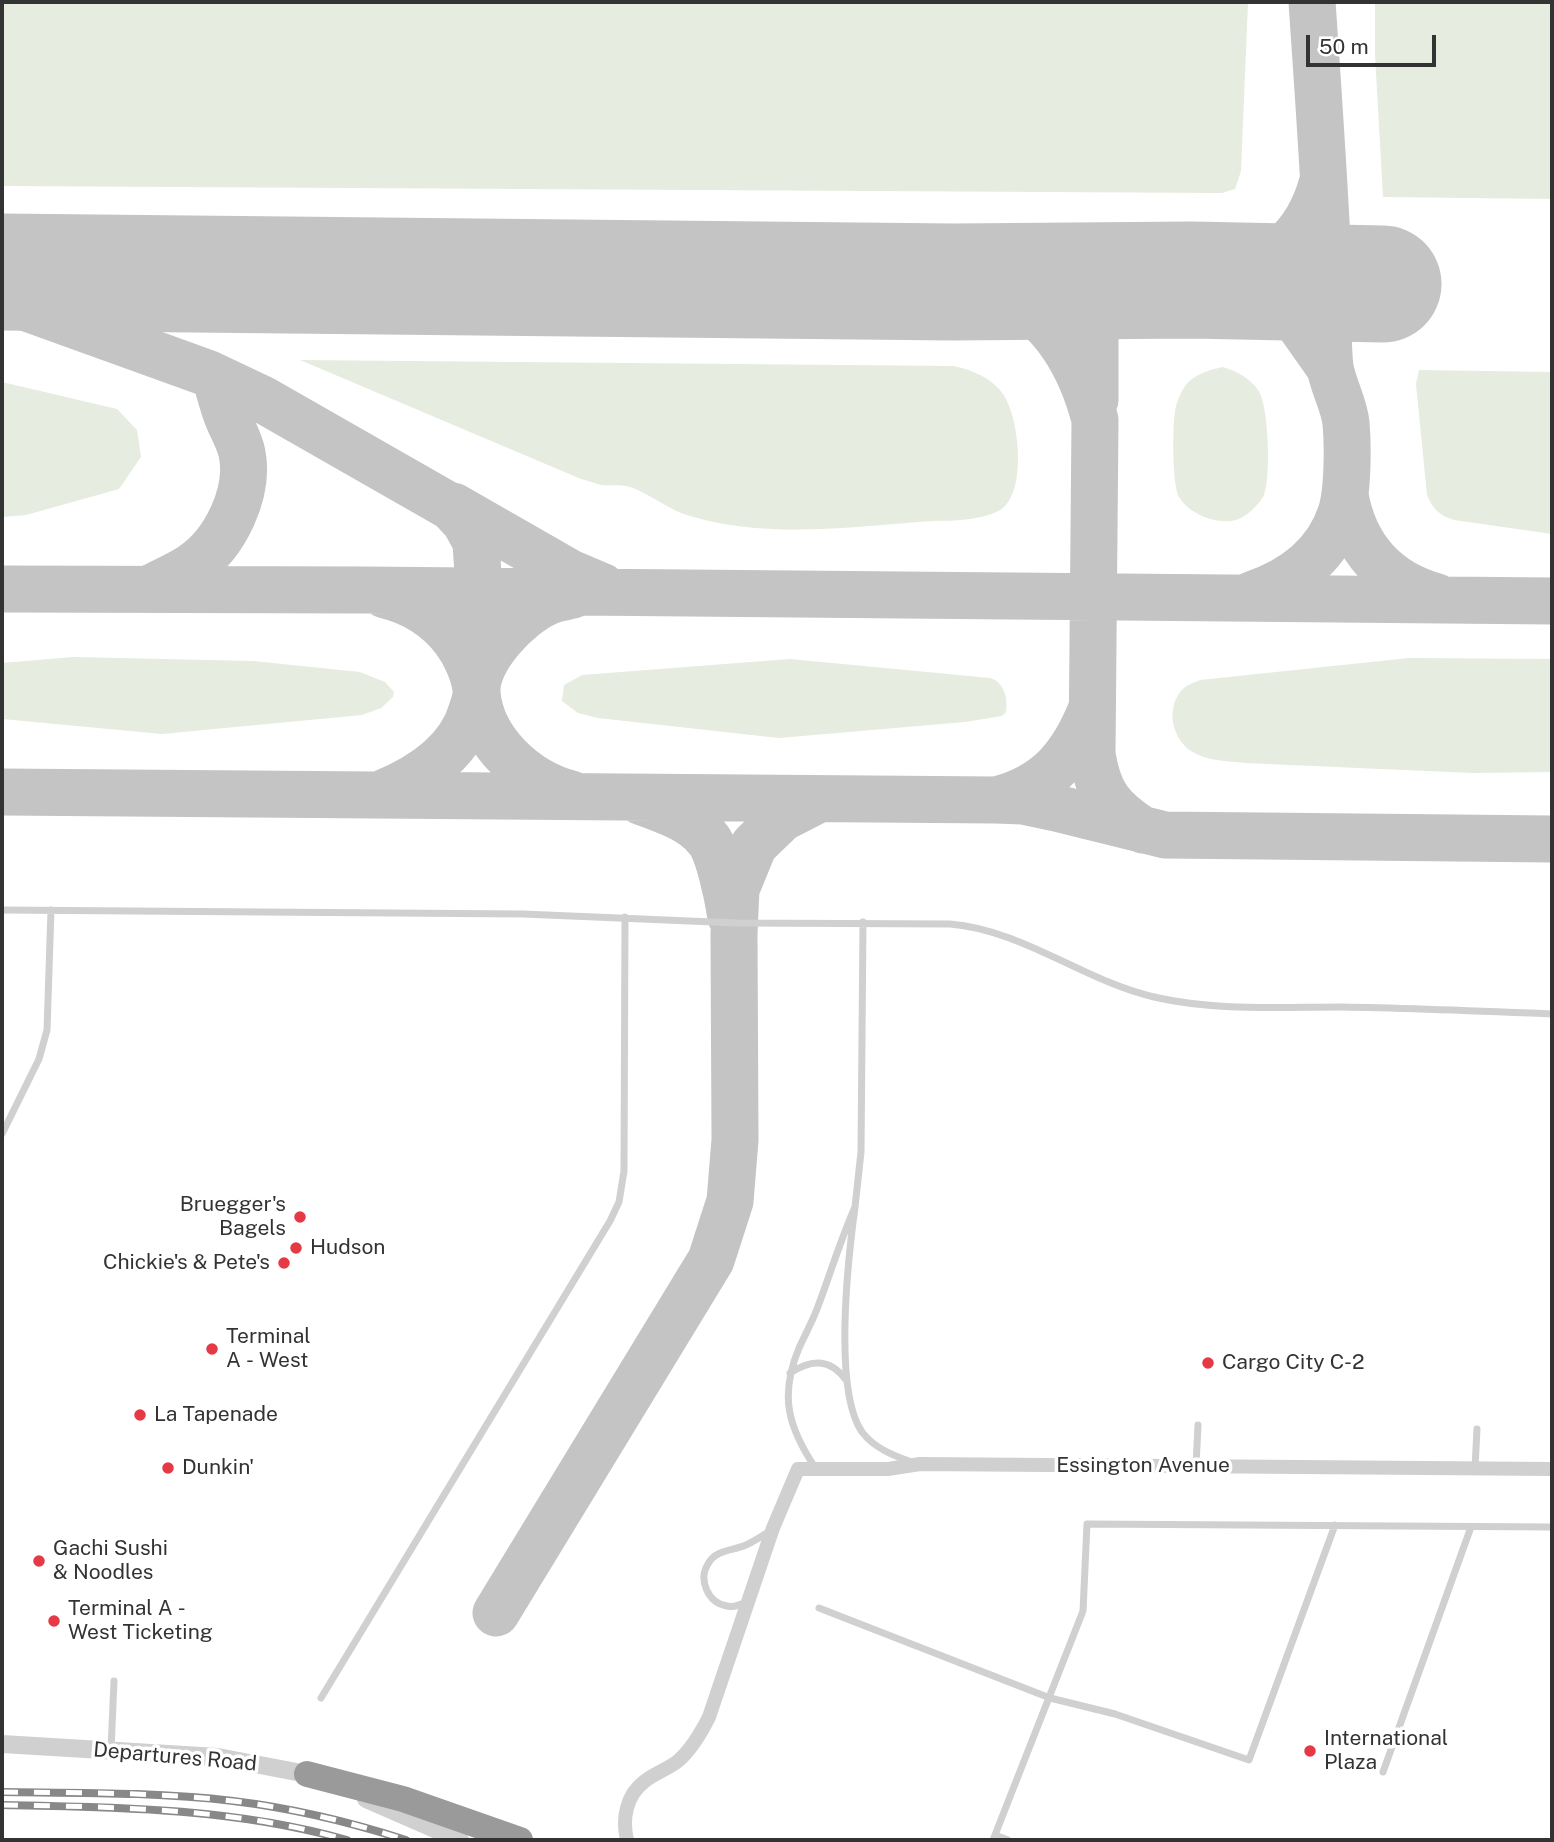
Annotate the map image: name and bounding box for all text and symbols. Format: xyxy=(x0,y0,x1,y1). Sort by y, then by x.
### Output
scale bar xyxy=(1309,21,1438,65)
text: 50 m xyxy=(1319,34,1369,59)
place label: Bruegger's Bagels xyxy=(180,1192,286,1242)
marker: Bruegger's Bagels xyxy=(292,1209,308,1225)
place label: Hudson xyxy=(310,1235,385,1261)
marker: Hudson xyxy=(288,1240,304,1256)
place label: Chickie's & Pete's xyxy=(103,1250,270,1276)
marker: Chickie's & Pete's xyxy=(276,1255,292,1271)
place label: Terminal A - West xyxy=(226,1324,311,1374)
marker: Terminal A - West xyxy=(204,1341,220,1357)
place label: Cargo City C-2 xyxy=(1222,1350,1365,1376)
marker: Cargo City C-2 xyxy=(1200,1355,1216,1371)
place label: La Tapenade xyxy=(154,1402,278,1428)
marker: La Tapenade xyxy=(132,1407,148,1423)
street label: Essington Avenue xyxy=(1056,1453,1230,1479)
place label: Dunkin' xyxy=(182,1455,254,1481)
marker: Dunkin' xyxy=(160,1460,176,1476)
place label: Gachi Sushi & Noodles xyxy=(53,1536,168,1586)
marker: Gachi Sushi & Noodles xyxy=(31,1553,47,1569)
place label: Terminal A - West Ticketing xyxy=(68,1596,213,1646)
marker: Terminal A - West Ticketing xyxy=(46,1613,62,1629)
place label: International Plaza xyxy=(1324,1726,1448,1776)
street label: Departures Road xyxy=(92,1737,258,1777)
marker: International Plaza xyxy=(1302,1743,1318,1759)

